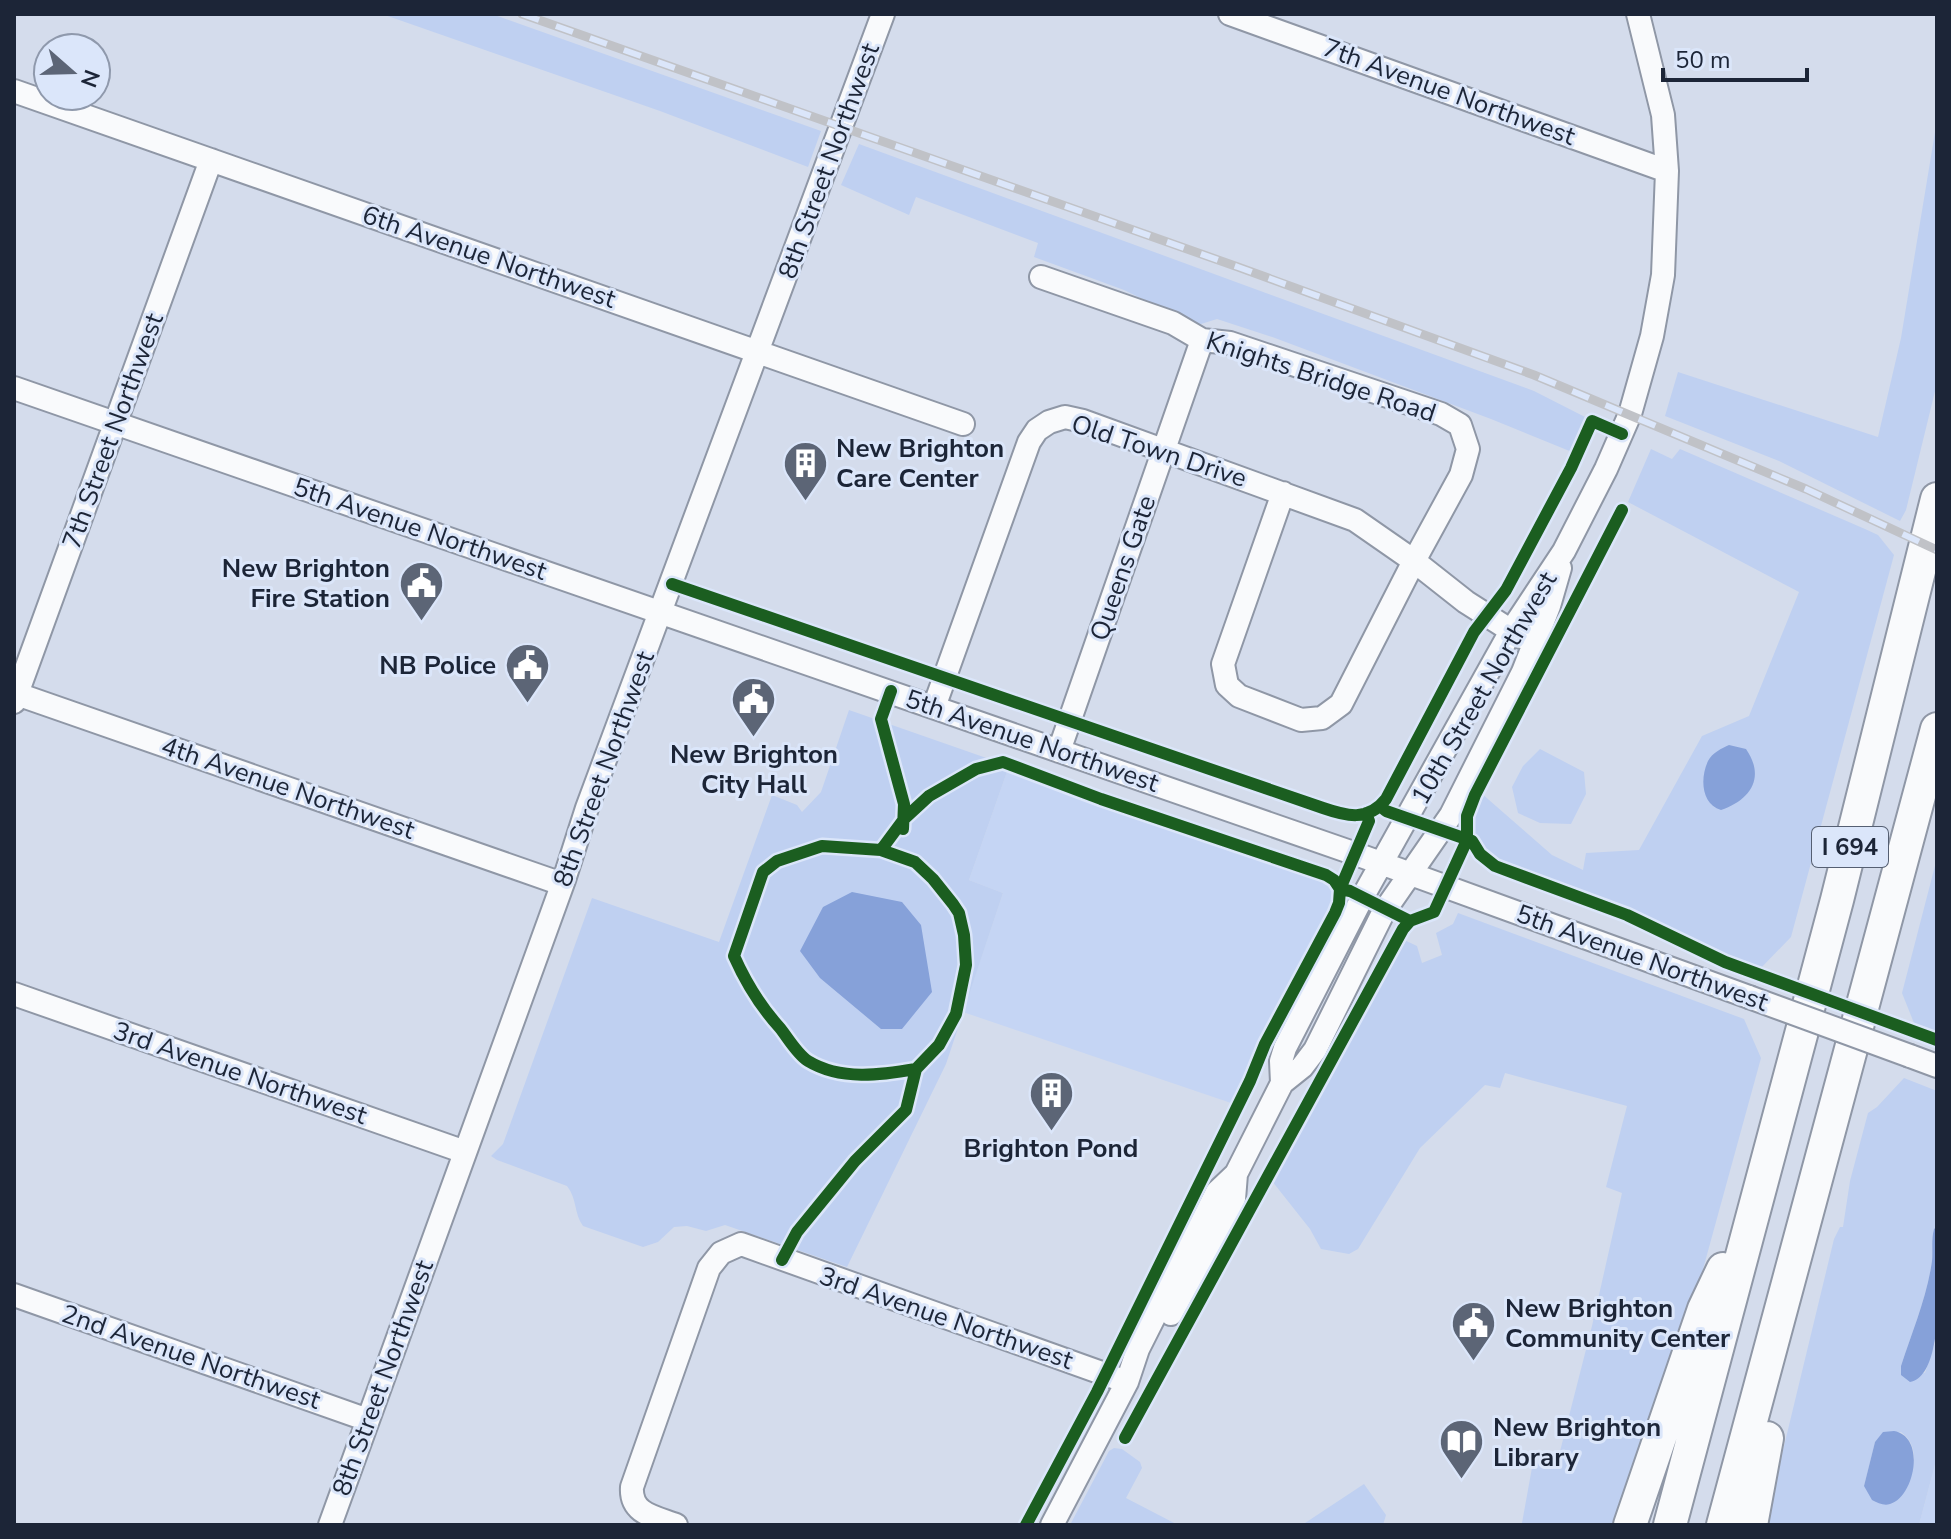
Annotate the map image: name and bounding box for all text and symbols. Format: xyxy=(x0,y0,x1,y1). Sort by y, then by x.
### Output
street label: 7th Avenue Northwest xyxy=(1318,30,1581,154)
north arrow xyxy=(32,32,112,112)
scale bar xyxy=(1663,32,1807,82)
street label: 8th Street Northwest xyxy=(770,38,888,284)
text: 50 m xyxy=(1675,44,1731,76)
text: N xyxy=(73,66,107,91)
street label: 6th Avenue Northwest xyxy=(358,197,621,317)
street label: 7th Street Northwest xyxy=(54,308,172,554)
street label: Knights Bridge Road xyxy=(1202,323,1440,431)
street label: Old Town Drive xyxy=(1067,406,1251,496)
place label: New Brighton Care Center xyxy=(836,431,1004,496)
building icon: New Brighton Care Center xyxy=(781,439,829,502)
street label: 5th Avenue Northwest xyxy=(289,469,552,589)
street label: Queens Gate xyxy=(1082,491,1164,645)
place label: New Brighton Fire Station xyxy=(222,551,390,616)
public building icon: New Brighton Fire Station xyxy=(397,559,445,622)
street label: 10th Street Northwest xyxy=(1403,564,1566,811)
public building icon: NB Police xyxy=(503,641,551,704)
street label: 8th Street Northwest xyxy=(545,646,663,892)
place label: NB Police xyxy=(379,648,496,683)
public building icon: New Brighton City Hall xyxy=(730,675,778,738)
street label: 5th Avenue Northwest xyxy=(901,681,1164,801)
street label: 4th Avenue Northwest xyxy=(157,728,420,848)
place label: New Brighton City Hall xyxy=(670,737,838,802)
road number: I 694 xyxy=(1812,827,1888,867)
street label: 5th Avenue Northwest xyxy=(1511,896,1774,1020)
street label: 3rd Avenue Northwest xyxy=(108,1013,372,1133)
building icon: Brighton Pond xyxy=(1027,1069,1075,1132)
place label: Brighton Pond xyxy=(964,1131,1138,1166)
street label: 8th Street Northwest xyxy=(324,1255,442,1501)
street label: 3rd Avenue Northwest xyxy=(814,1258,1078,1378)
place label: New Brighton Community Center xyxy=(1505,1291,1731,1356)
street label: 2nd Avenue Northwest xyxy=(57,1296,326,1418)
public building icon: New Brighton Community Center xyxy=(1450,1299,1498,1362)
place label: New Brighton Library xyxy=(1493,1410,1661,1475)
library icon: New Brighton Library xyxy=(1438,1418,1486,1481)

